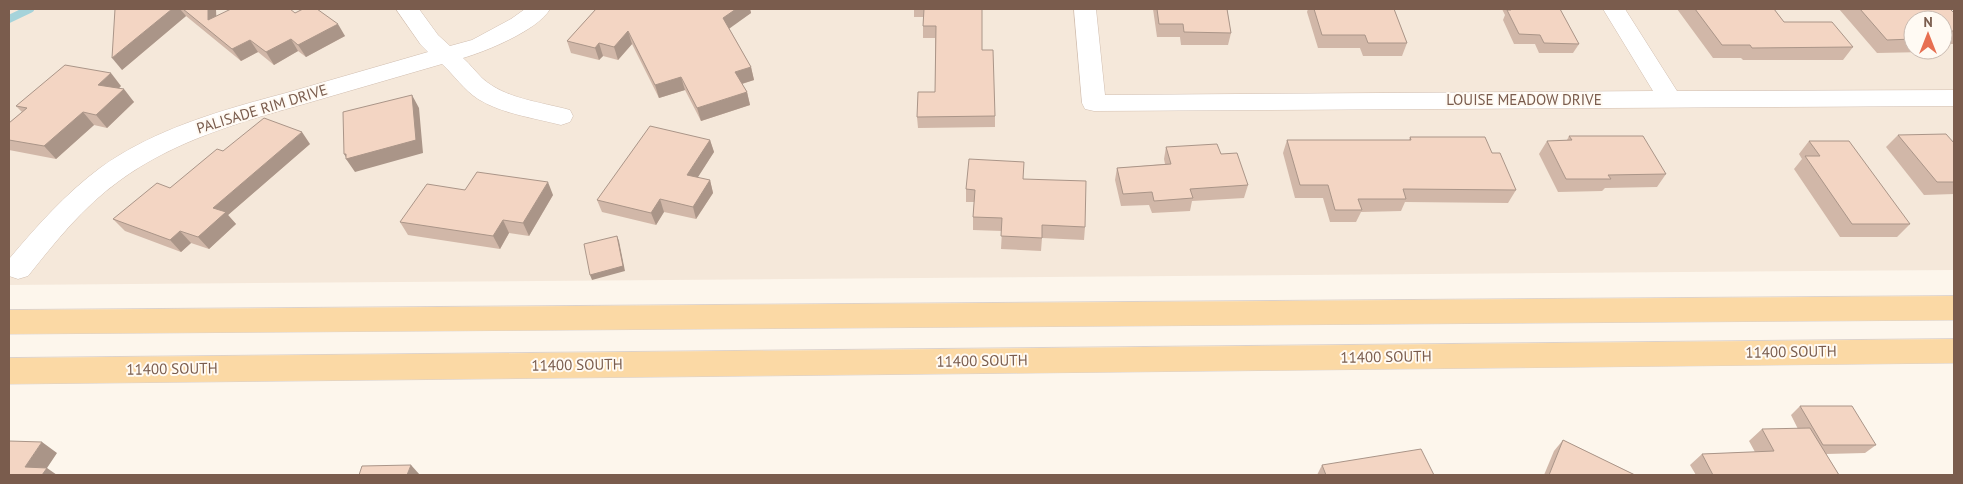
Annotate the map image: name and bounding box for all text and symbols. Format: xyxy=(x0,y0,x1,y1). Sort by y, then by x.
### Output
north arrow xyxy=(1903,10,1953,60)
text: N xyxy=(1923,13,1933,31)
street label: PALISADE RIM DRIVE xyxy=(194,80,330,137)
street label: LOUISE MEADOW DRIVE xyxy=(1446,90,1602,109)
street label: 11400 SOUTH xyxy=(1745,341,1837,362)
street label: 11400 SOUTH xyxy=(1340,346,1432,367)
street label: 11400 SOUTH xyxy=(936,350,1028,371)
street label: 11400 SOUTH xyxy=(531,354,623,375)
street label: 11400 SOUTH xyxy=(126,358,218,379)

